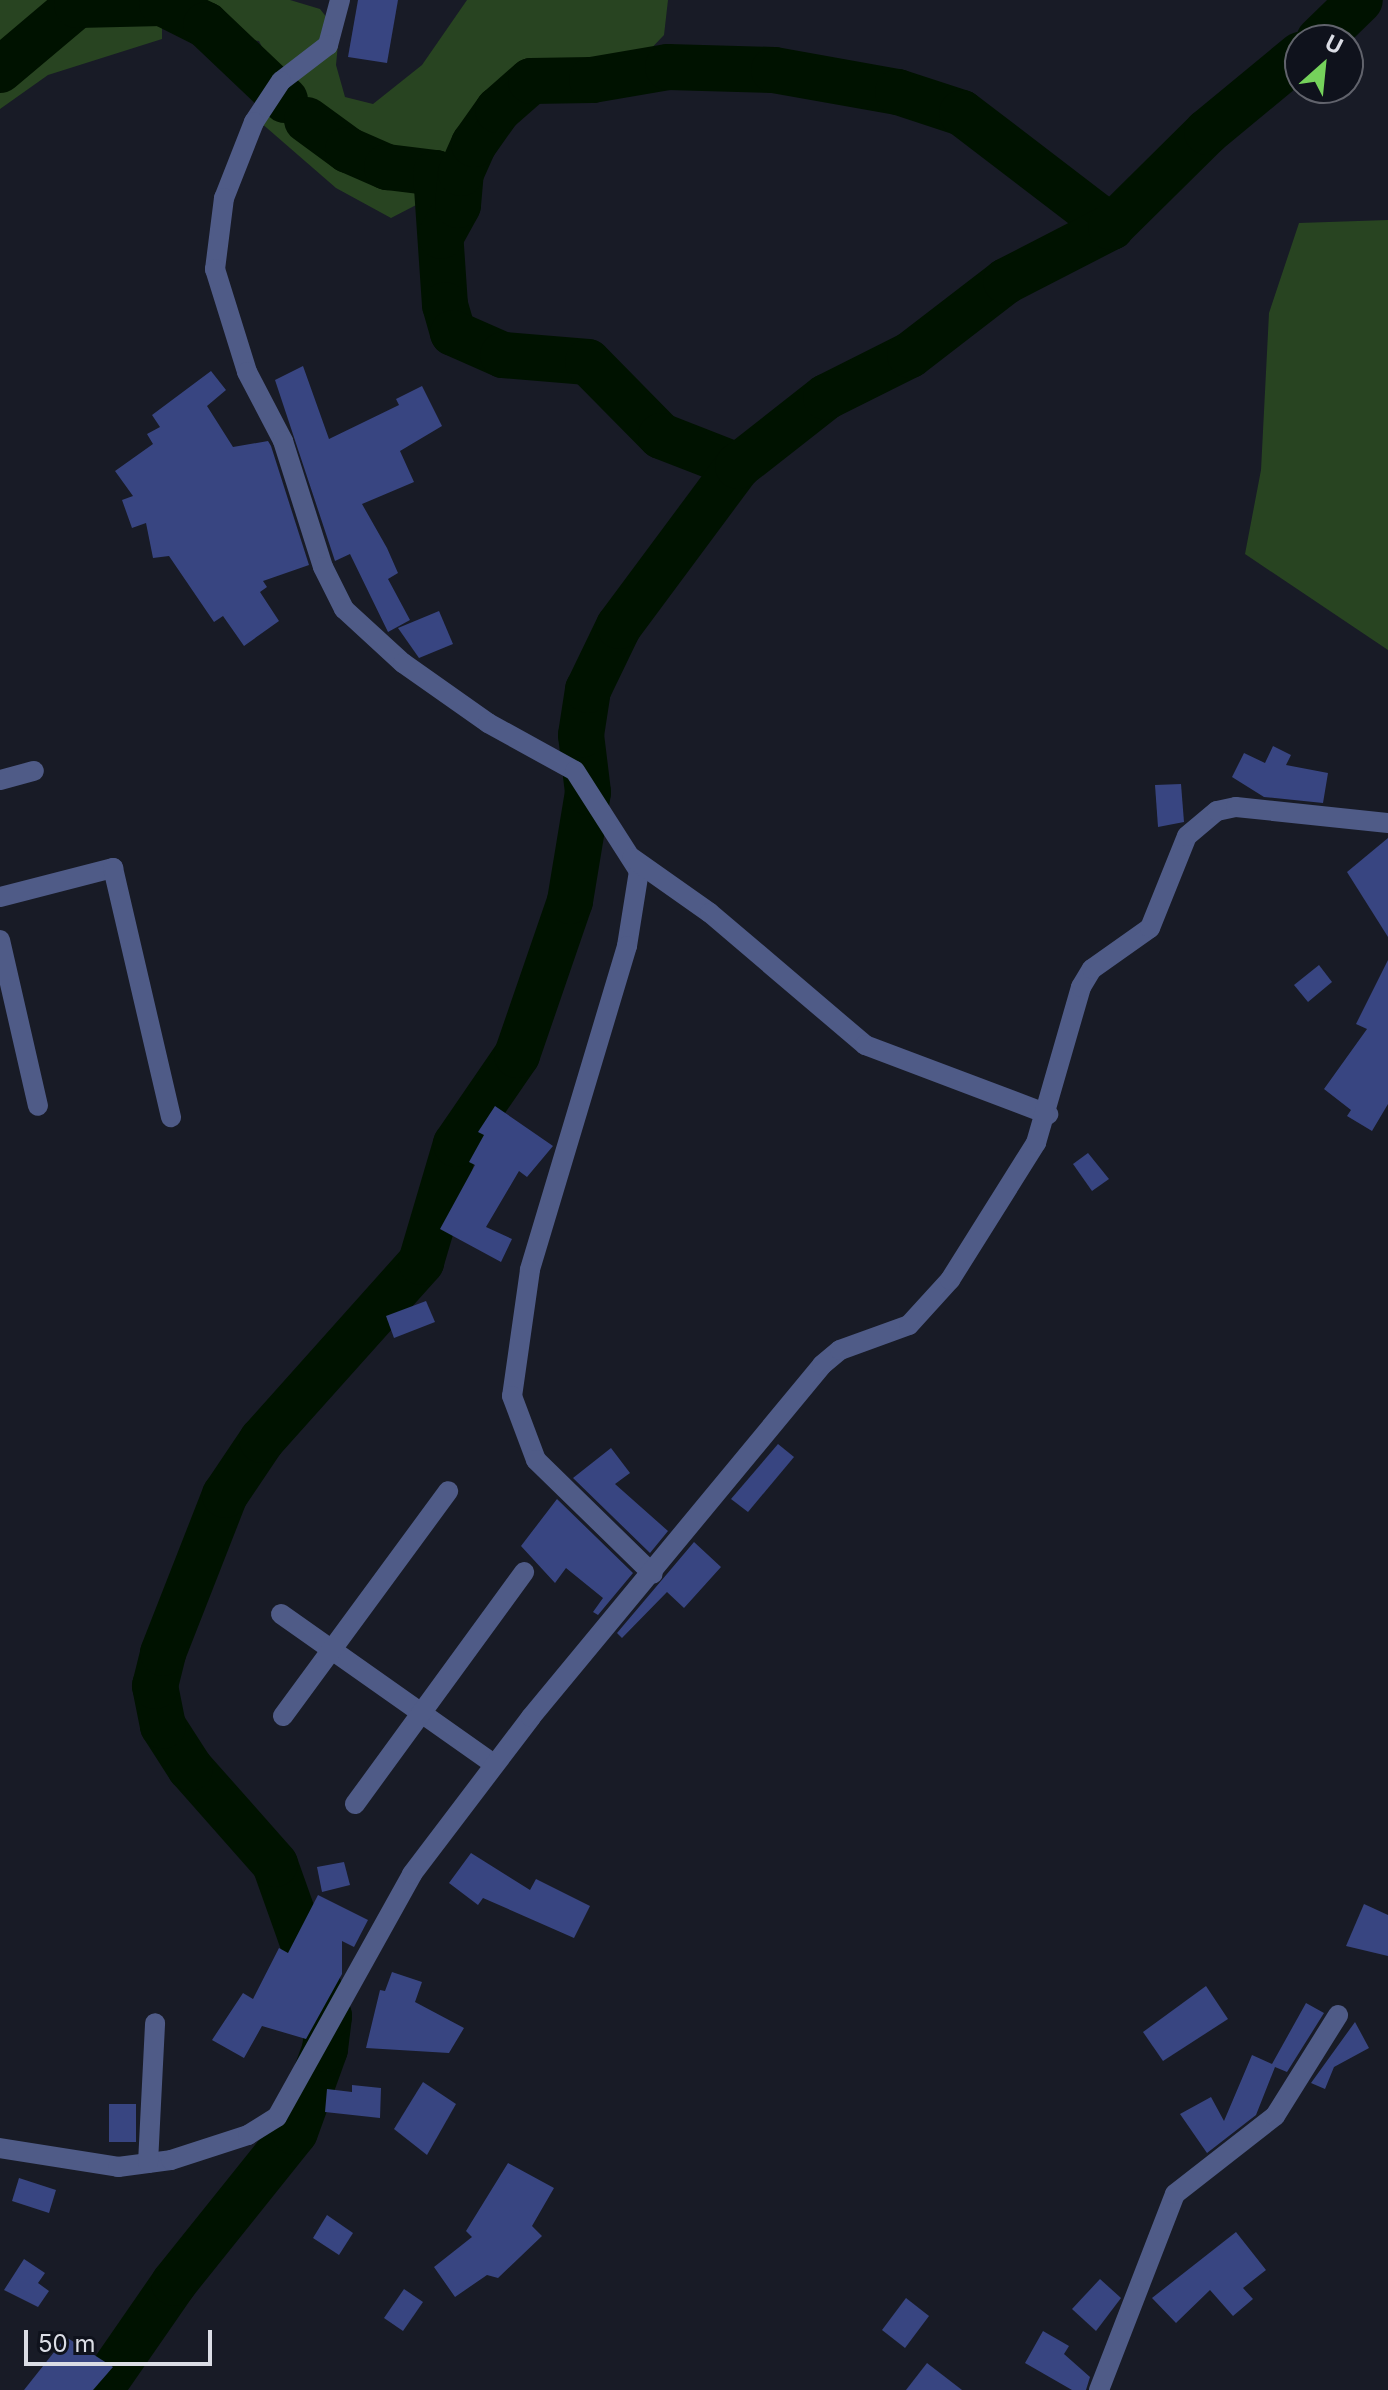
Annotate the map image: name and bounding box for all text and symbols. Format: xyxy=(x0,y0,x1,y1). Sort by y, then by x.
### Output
north arrow xyxy=(1284,24,1364,104)
text: U xyxy=(1321,29,1347,60)
scale bar xyxy=(28,2314,216,2364)
text: 50 m xyxy=(38,2329,96,2358)

